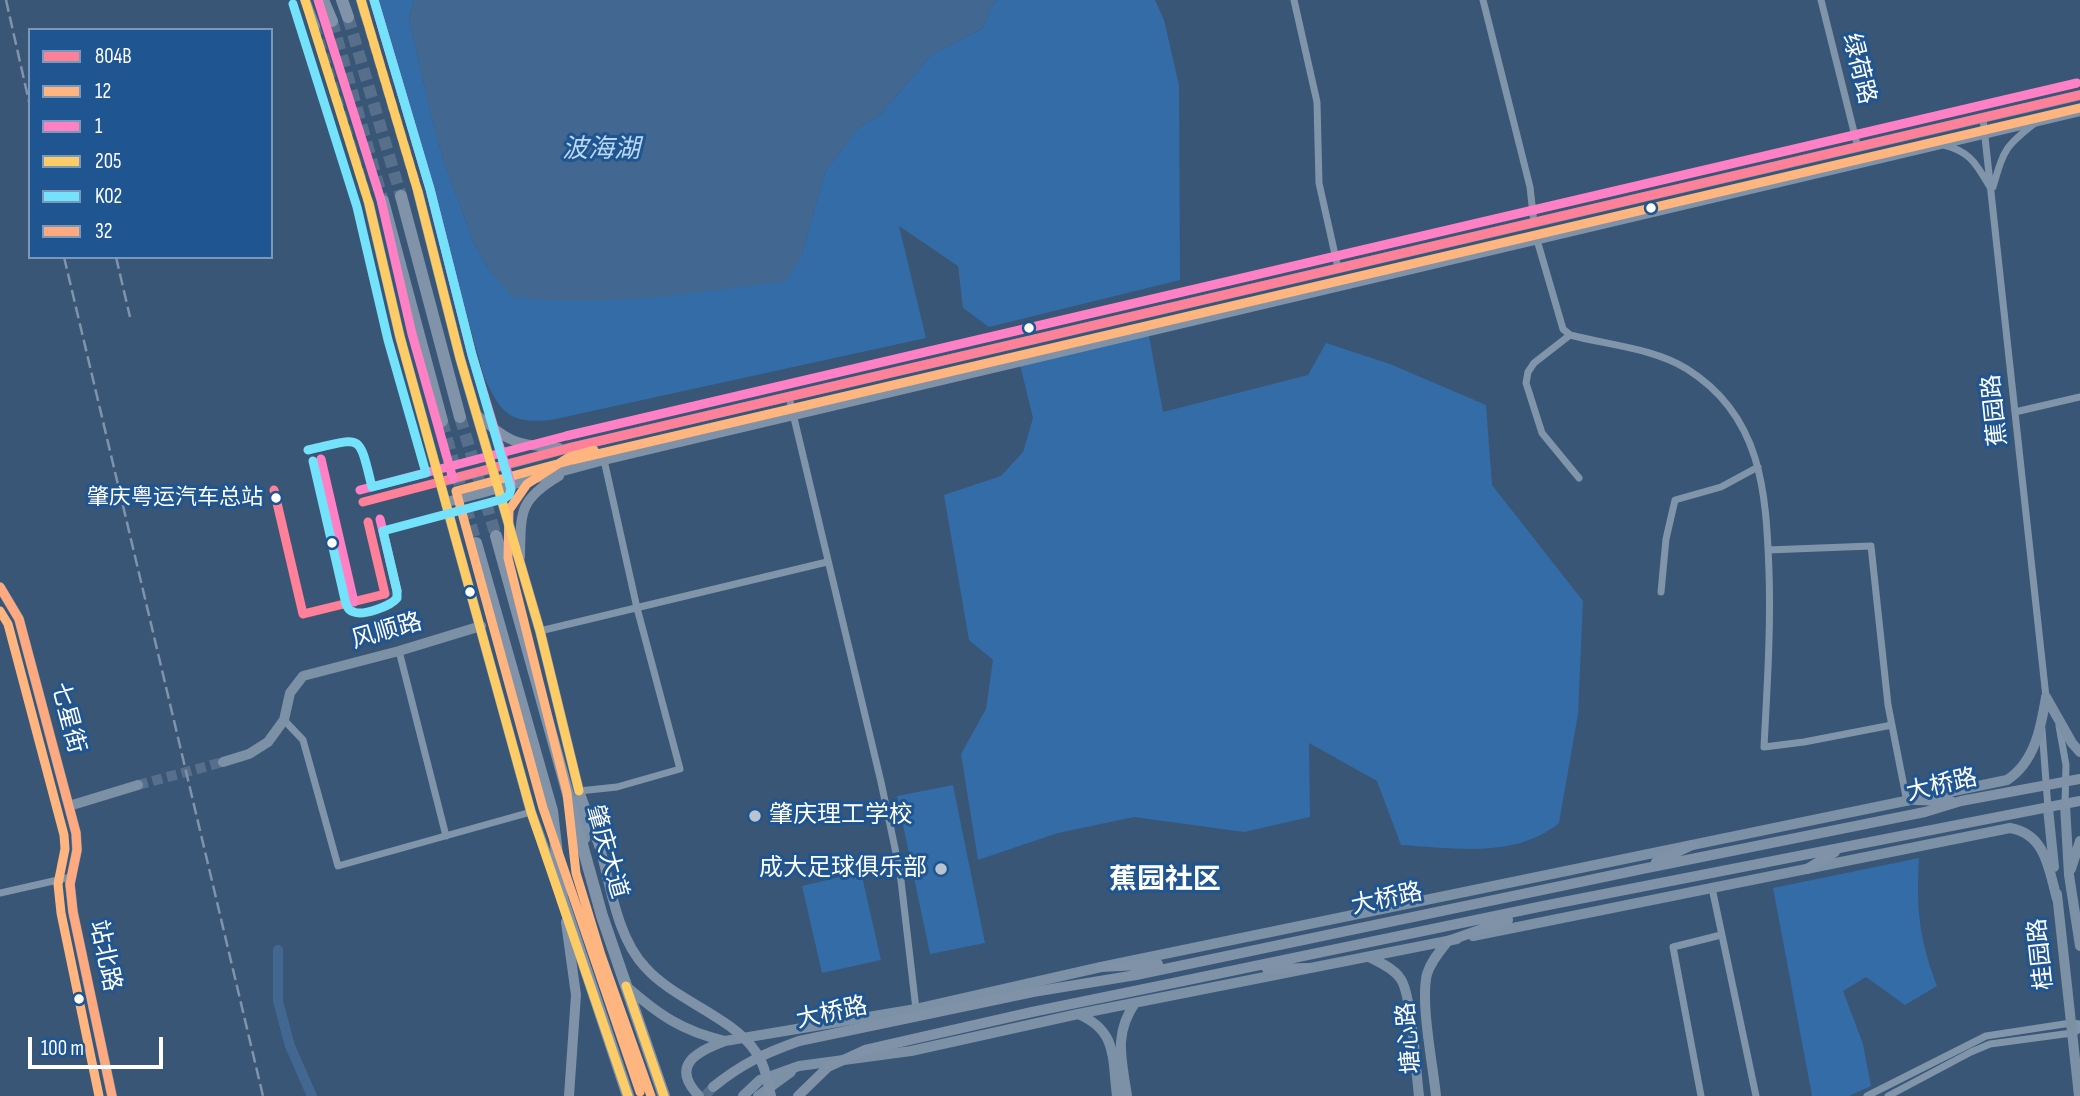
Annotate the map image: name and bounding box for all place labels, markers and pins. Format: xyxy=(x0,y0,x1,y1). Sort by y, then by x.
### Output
unlabelled marker xyxy=(1644,201,1658,215)
unlabelled marker xyxy=(1022,321,1036,335)
place label: 肇庆粤运汽车总站 xyxy=(87,485,263,511)
marker: 肇庆粤运汽车总站 xyxy=(269,491,283,505)
unlabelled marker xyxy=(325,536,339,550)
unlabelled marker xyxy=(463,585,477,599)
place label: 肇庆理工学校 xyxy=(769,802,913,830)
marker: 肇庆理工学校 xyxy=(747,808,763,824)
place label: 成大足球俱乐部 xyxy=(759,855,927,883)
marker: 成大足球俱乐部 xyxy=(933,861,949,877)
unlabelled marker xyxy=(72,992,86,1006)

